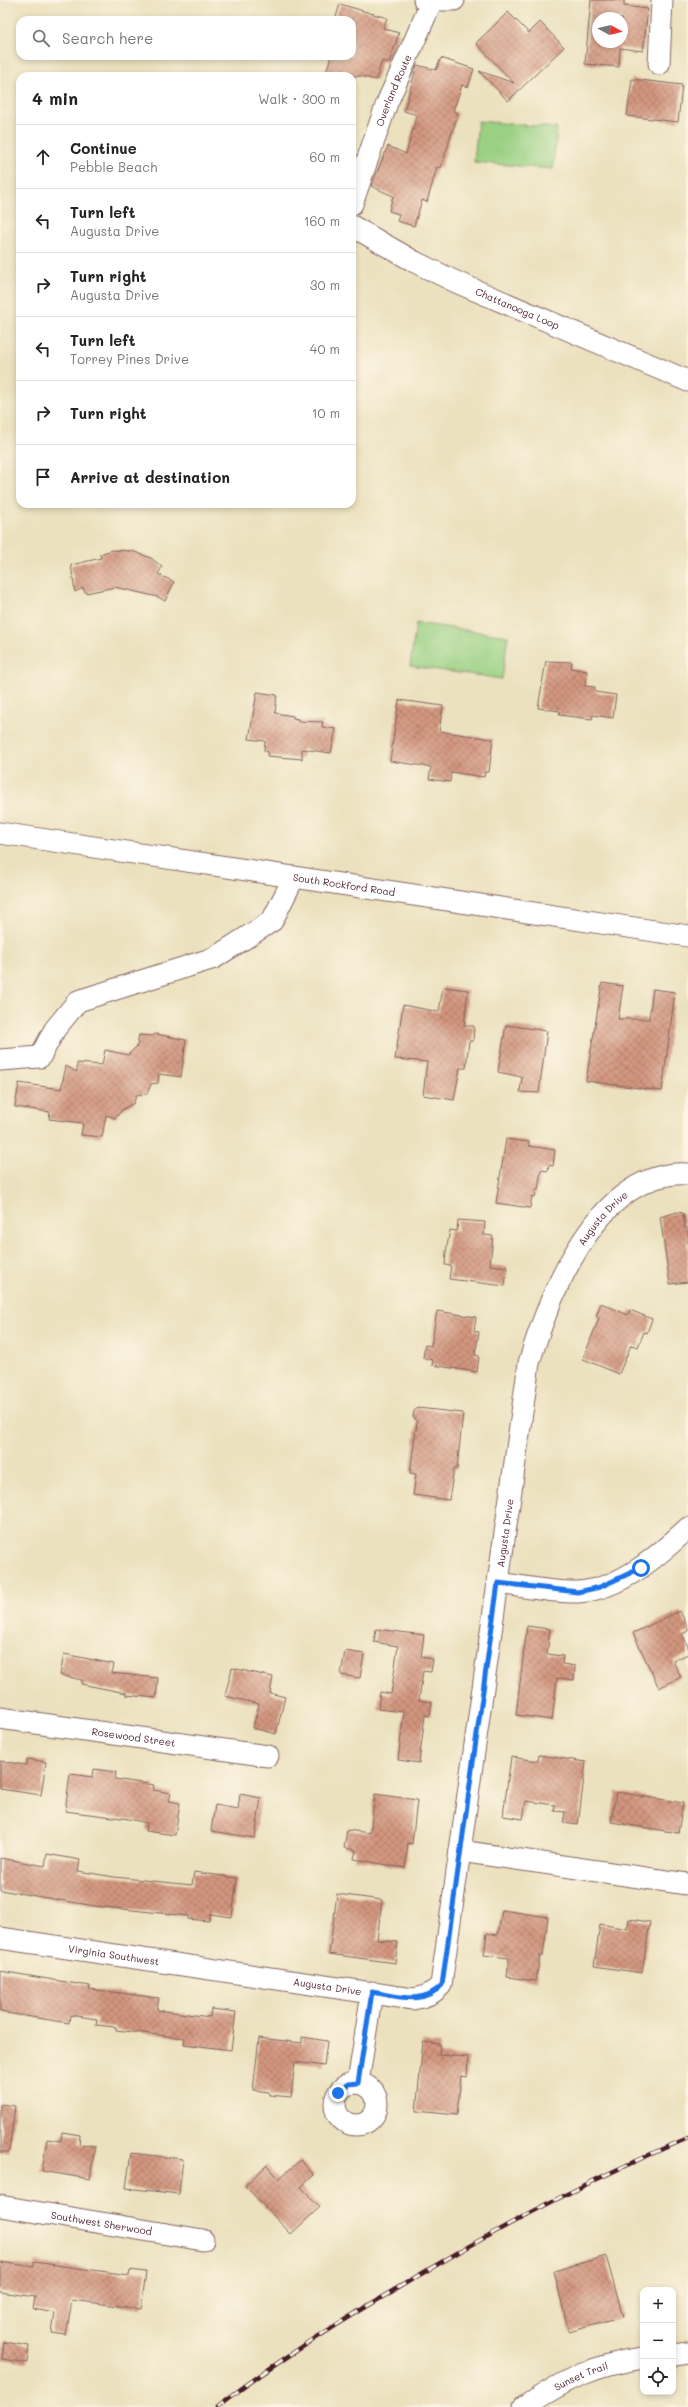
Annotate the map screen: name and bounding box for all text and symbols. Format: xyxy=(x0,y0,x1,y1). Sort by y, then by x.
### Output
north arrow xyxy=(592,12,628,48)
search box xyxy=(16,16,356,60)
icon: search xyxy=(30,27,52,49)
text: Search here xyxy=(62,28,153,48)
street label: Overland Route xyxy=(372,52,415,128)
text: 4 min xyxy=(32,87,78,109)
text: Walk · 300 m xyxy=(258,90,340,107)
text: Continue xyxy=(70,138,137,158)
icon: ahead xyxy=(32,146,54,168)
text: 60 m xyxy=(310,148,340,165)
text: Pebble Beach xyxy=(70,158,157,175)
text: Turn left xyxy=(70,202,135,222)
icon: left xyxy=(32,210,54,232)
text: 160 m xyxy=(304,212,340,229)
text: Augusta Drive xyxy=(70,222,159,239)
text: Turn right xyxy=(70,266,147,286)
icon: right xyxy=(32,274,54,296)
text: 30 m xyxy=(310,276,340,293)
street label: Chattanooga Loop xyxy=(473,284,562,332)
text: Augusta Drive xyxy=(70,286,159,303)
text: Turn left xyxy=(70,330,135,350)
icon: left xyxy=(32,338,54,360)
text: 40 m xyxy=(310,340,340,357)
text: Torrey Pines Drive xyxy=(70,350,189,367)
icon: right xyxy=(32,402,54,424)
text: Turn right xyxy=(70,403,147,423)
text: 10 m xyxy=(312,404,340,421)
icon: arrive xyxy=(32,466,54,488)
text: Arrive at destination xyxy=(70,467,230,487)
street label: South Rockford Road xyxy=(292,870,396,899)
street label: Augusta Drive xyxy=(575,1188,631,1248)
street label: Augusta Drive xyxy=(493,1498,517,1568)
route start xyxy=(632,1559,650,1577)
street label: Rosewood Street xyxy=(91,1724,176,1750)
street label: Virginia Southwest xyxy=(67,1941,160,1968)
street label: Augusta Drive xyxy=(292,1974,363,1998)
route end xyxy=(329,2084,347,2102)
street label: Southwest Sherwood xyxy=(50,2208,153,2238)
map controls xyxy=(640,2287,676,2395)
button: + xyxy=(640,2287,676,2323)
button: − xyxy=(640,2323,676,2359)
street label: Sunset Trail xyxy=(551,2358,610,2394)
button: locate xyxy=(640,2359,676,2395)

